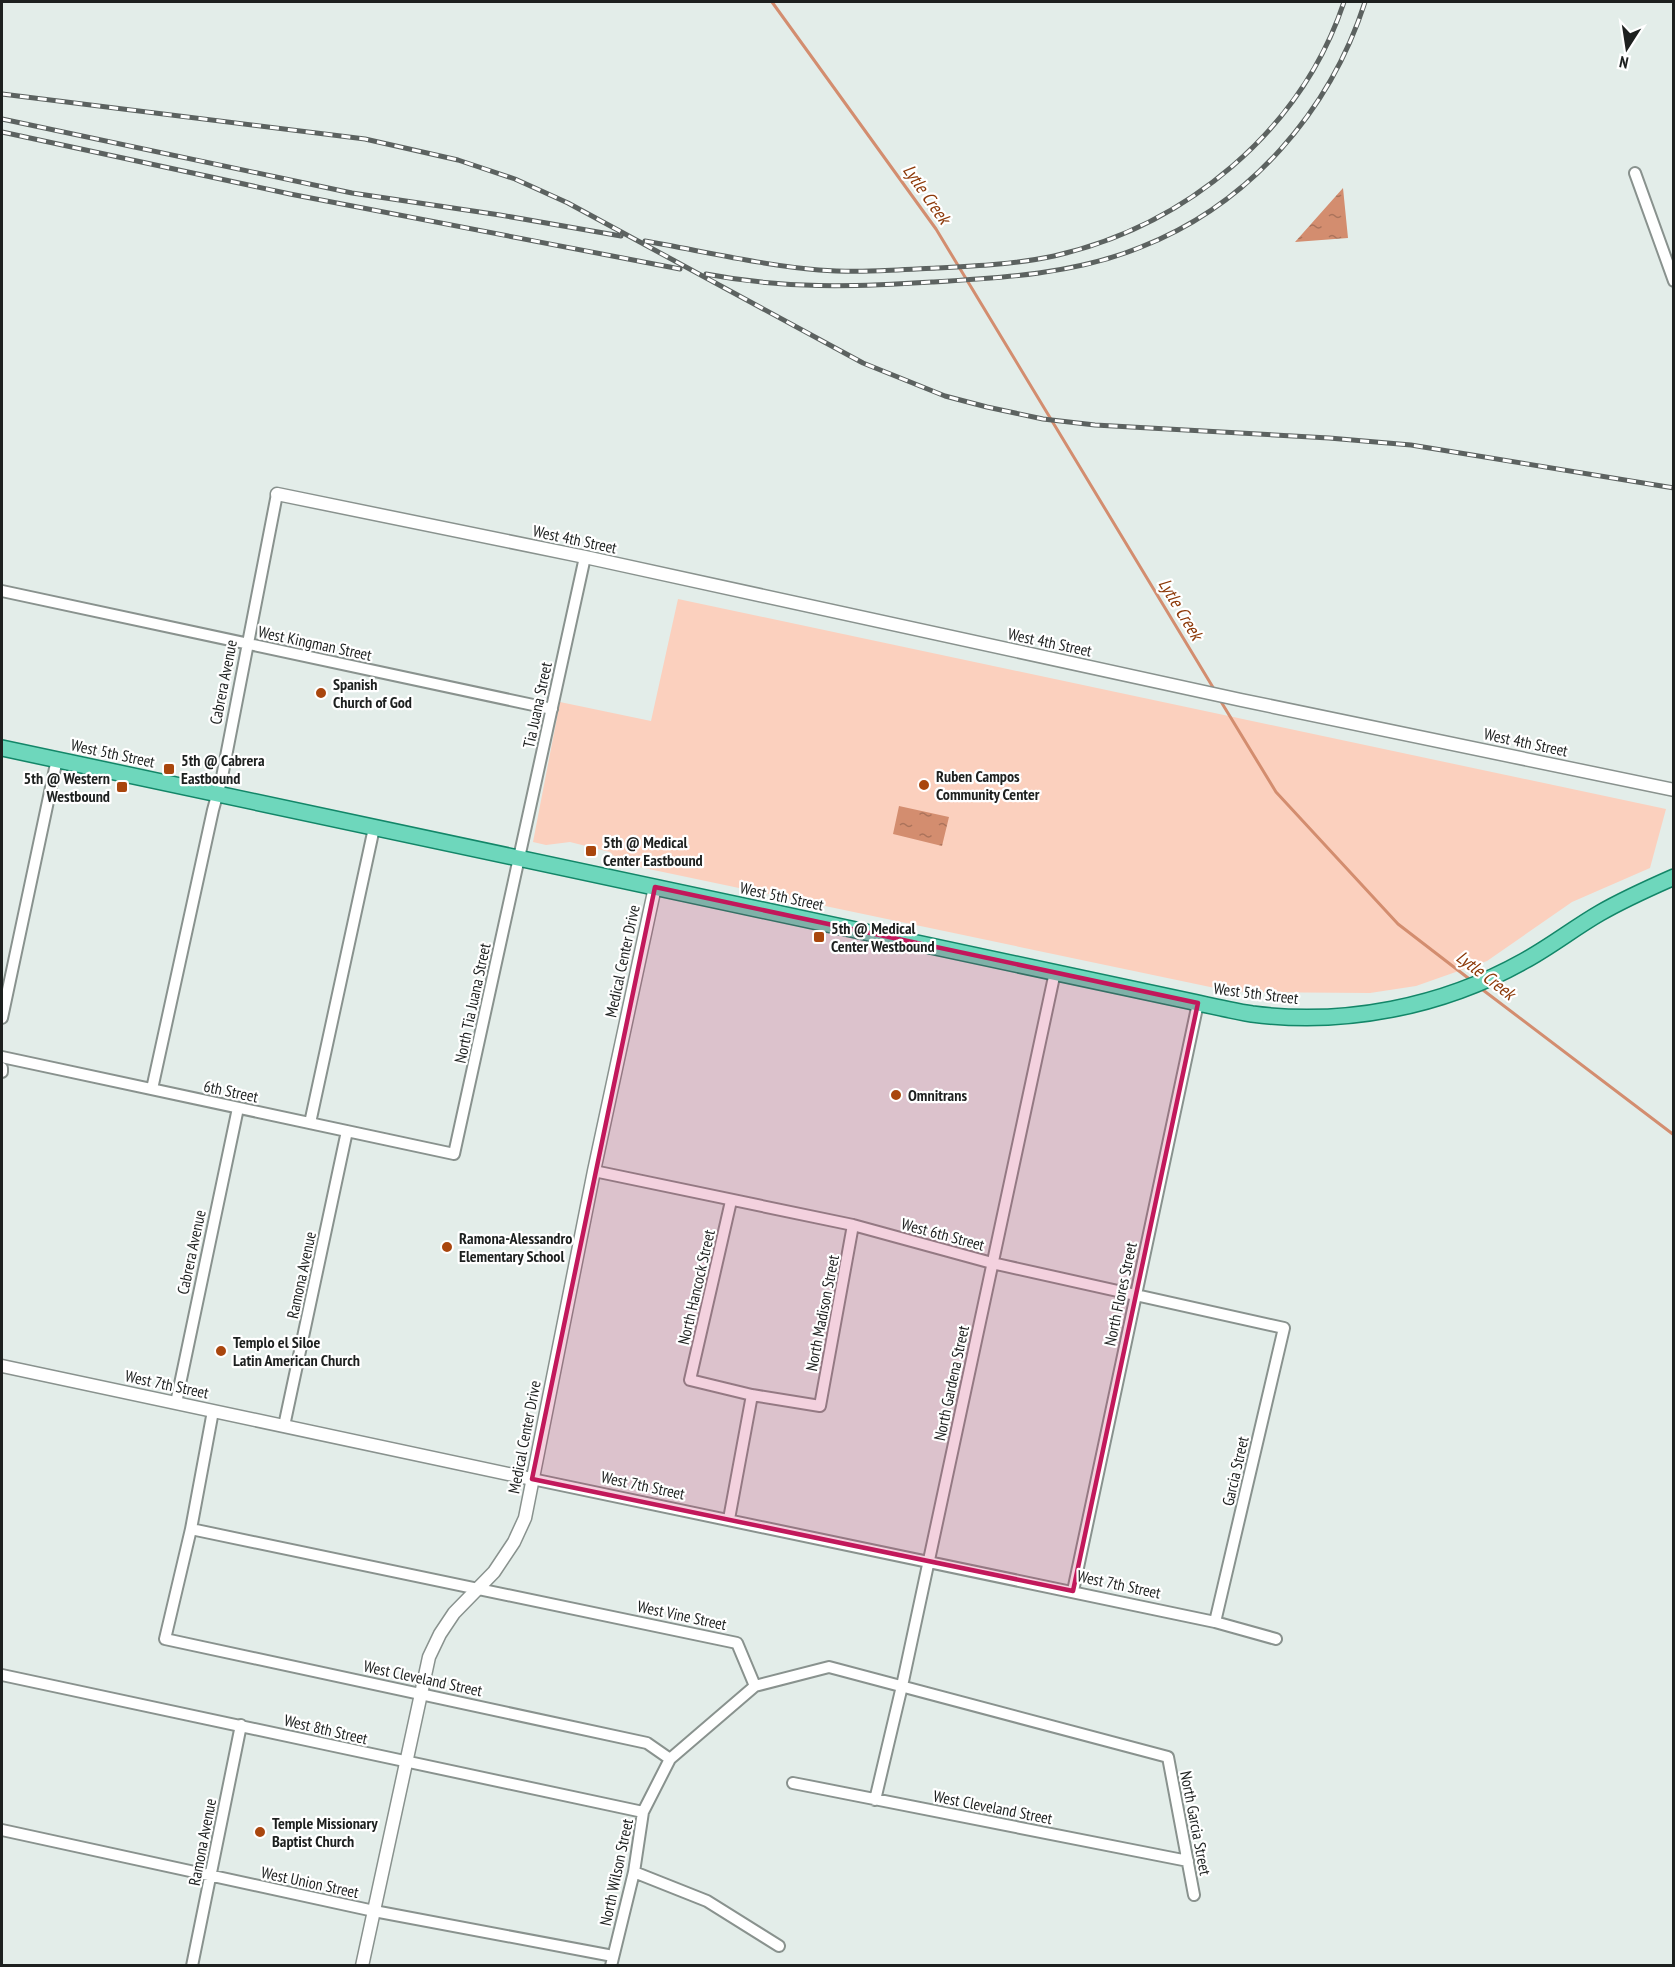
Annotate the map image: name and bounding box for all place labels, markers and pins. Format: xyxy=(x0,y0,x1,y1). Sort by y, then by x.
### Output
place label: Spanish Church of God xyxy=(333,674,412,712)
marker: Spanish Church of God xyxy=(314,686,328,700)
place label: 5th @ Cabrera Eastbound xyxy=(181,750,265,788)
marker: 5th @ Cabrera Eastbound xyxy=(162,762,176,776)
place label: Ruben Campos Community Center xyxy=(936,766,1040,804)
place label: 5th @ Western Westbound xyxy=(24,768,110,806)
marker: Ruben Campos Community Center xyxy=(917,778,931,792)
marker: 5th @ Western Westbound xyxy=(115,780,129,794)
place label: 5th @ Medical Center Eastbound xyxy=(603,832,703,870)
marker: 5th @ Medical Center Eastbound xyxy=(584,844,598,858)
place label: 5th @ Medical Center Westbound xyxy=(831,918,935,956)
marker: 5th @ Medical Center Westbound xyxy=(812,930,826,944)
place label: Omnitrans xyxy=(908,1085,967,1105)
marker: Omnitrans xyxy=(889,1088,903,1102)
place label: Ramona-Alessandro Elementary School xyxy=(459,1228,572,1266)
marker: Ramona-Alessandro Elementary School xyxy=(440,1240,454,1254)
place label: Templo el Siloe Latin American Church xyxy=(233,1332,360,1370)
marker: Templo el Siloe Latin American Church xyxy=(214,1344,228,1358)
place label: Temple Missionary Baptist Church xyxy=(272,1813,378,1851)
marker: Temple Missionary Baptist Church xyxy=(253,1825,267,1839)

